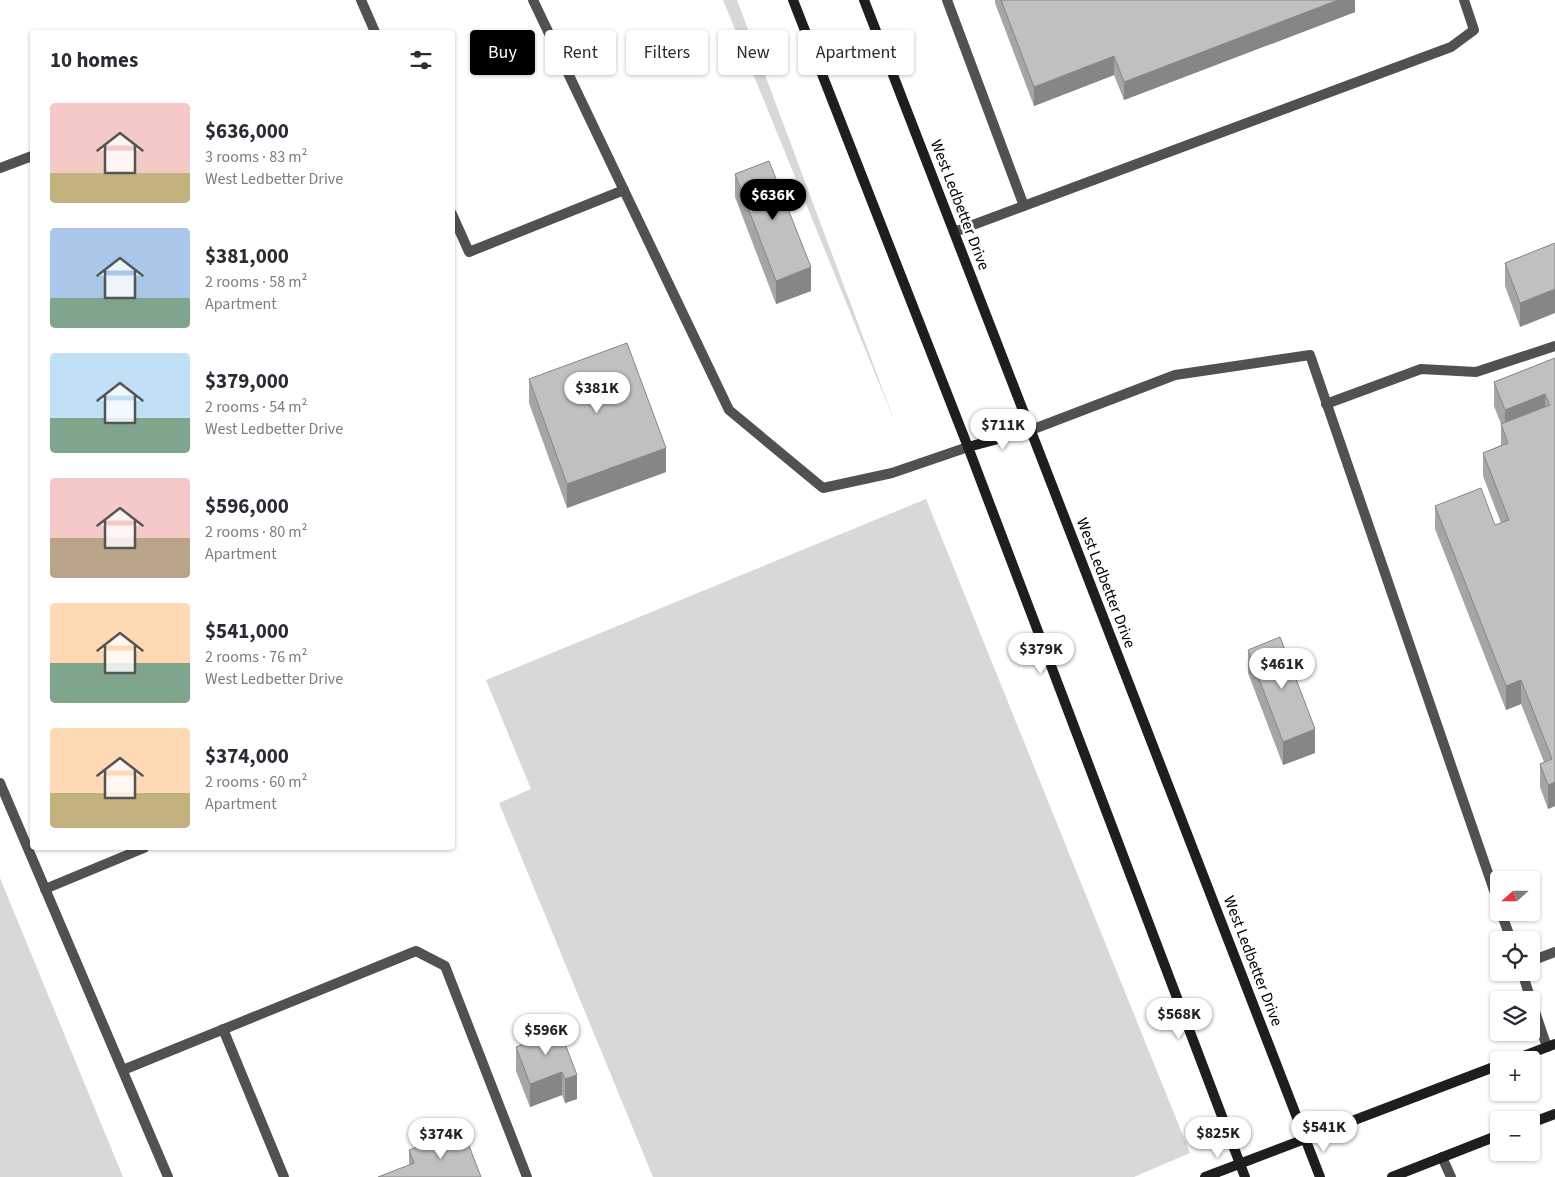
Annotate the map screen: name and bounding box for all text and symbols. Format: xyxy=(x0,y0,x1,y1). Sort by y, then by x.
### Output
chip: Buy xyxy=(470,30,535,75)
chip: Rent xyxy=(545,30,616,75)
chip: Filters xyxy=(626,30,708,75)
chip: New xyxy=(718,30,788,75)
chip: Apartment xyxy=(798,30,914,75)
text: 10 homes xyxy=(50,45,138,75)
icon: filters xyxy=(407,46,435,74)
text: $636,000 xyxy=(205,116,289,146)
icon: home xyxy=(90,123,150,183)
street label: West Ledbetter Drive xyxy=(925,137,995,273)
text: 3 rooms · 83 m² xyxy=(205,146,307,168)
text: West Ledbetter Drive xyxy=(205,168,343,190)
pin: $636K xyxy=(738,178,808,221)
text: $636K xyxy=(751,184,795,206)
text: $381,000 xyxy=(205,241,289,271)
icon: home xyxy=(90,248,150,308)
text: 2 rooms · 58 m² xyxy=(205,271,307,293)
text: Apartment xyxy=(205,293,277,315)
text: $379,000 xyxy=(205,366,289,396)
pin: $381K xyxy=(562,372,632,414)
icon: home xyxy=(90,373,150,433)
text: $381K xyxy=(575,377,619,399)
text: 2 rooms · 54 m² xyxy=(205,396,307,418)
pin: $711K xyxy=(968,408,1038,451)
text: $711K xyxy=(981,414,1025,436)
text: West Ledbetter Drive xyxy=(205,418,343,440)
text: $596,000 xyxy=(205,491,289,521)
icon: home xyxy=(90,498,150,558)
street label: West Ledbetter Drive xyxy=(1071,515,1141,651)
text: 2 rooms · 80 m² xyxy=(205,521,307,543)
text: Apartment xyxy=(205,543,277,565)
text: $541,000 xyxy=(205,616,289,646)
icon: home xyxy=(90,623,150,683)
pin: $379K xyxy=(1006,632,1076,675)
text: $379K xyxy=(1019,638,1063,660)
text: 2 rooms · 76 m² xyxy=(205,646,307,668)
pin: $461K xyxy=(1247,648,1317,690)
text: $461K xyxy=(1260,653,1304,675)
text: West Ledbetter Drive xyxy=(205,668,343,690)
text: $374,000 xyxy=(205,741,289,771)
icon: home xyxy=(90,748,150,808)
text: 2 rooms · 60 m² xyxy=(205,771,307,793)
text: Apartment xyxy=(205,793,277,815)
north arrow xyxy=(1490,871,1540,921)
map controls xyxy=(1490,871,1540,1161)
street label: West Ledbetter Drive xyxy=(1218,893,1288,1029)
button: locate xyxy=(1490,931,1540,981)
button: layers xyxy=(1490,991,1540,1041)
pin: $568K xyxy=(1144,998,1214,1040)
text: $568K xyxy=(1157,1003,1201,1025)
pin: $596K xyxy=(511,1014,581,1056)
text: $596K xyxy=(524,1019,568,1041)
button: + xyxy=(1490,1051,1540,1101)
pin: $541K xyxy=(1289,1110,1359,1153)
button: − xyxy=(1490,1111,1540,1161)
pin: $825K xyxy=(1183,1116,1253,1159)
text: $541K xyxy=(1302,1116,1346,1138)
pin: $374K xyxy=(406,1118,476,1160)
text: $825K xyxy=(1196,1122,1240,1144)
text: $374K xyxy=(419,1123,463,1145)

